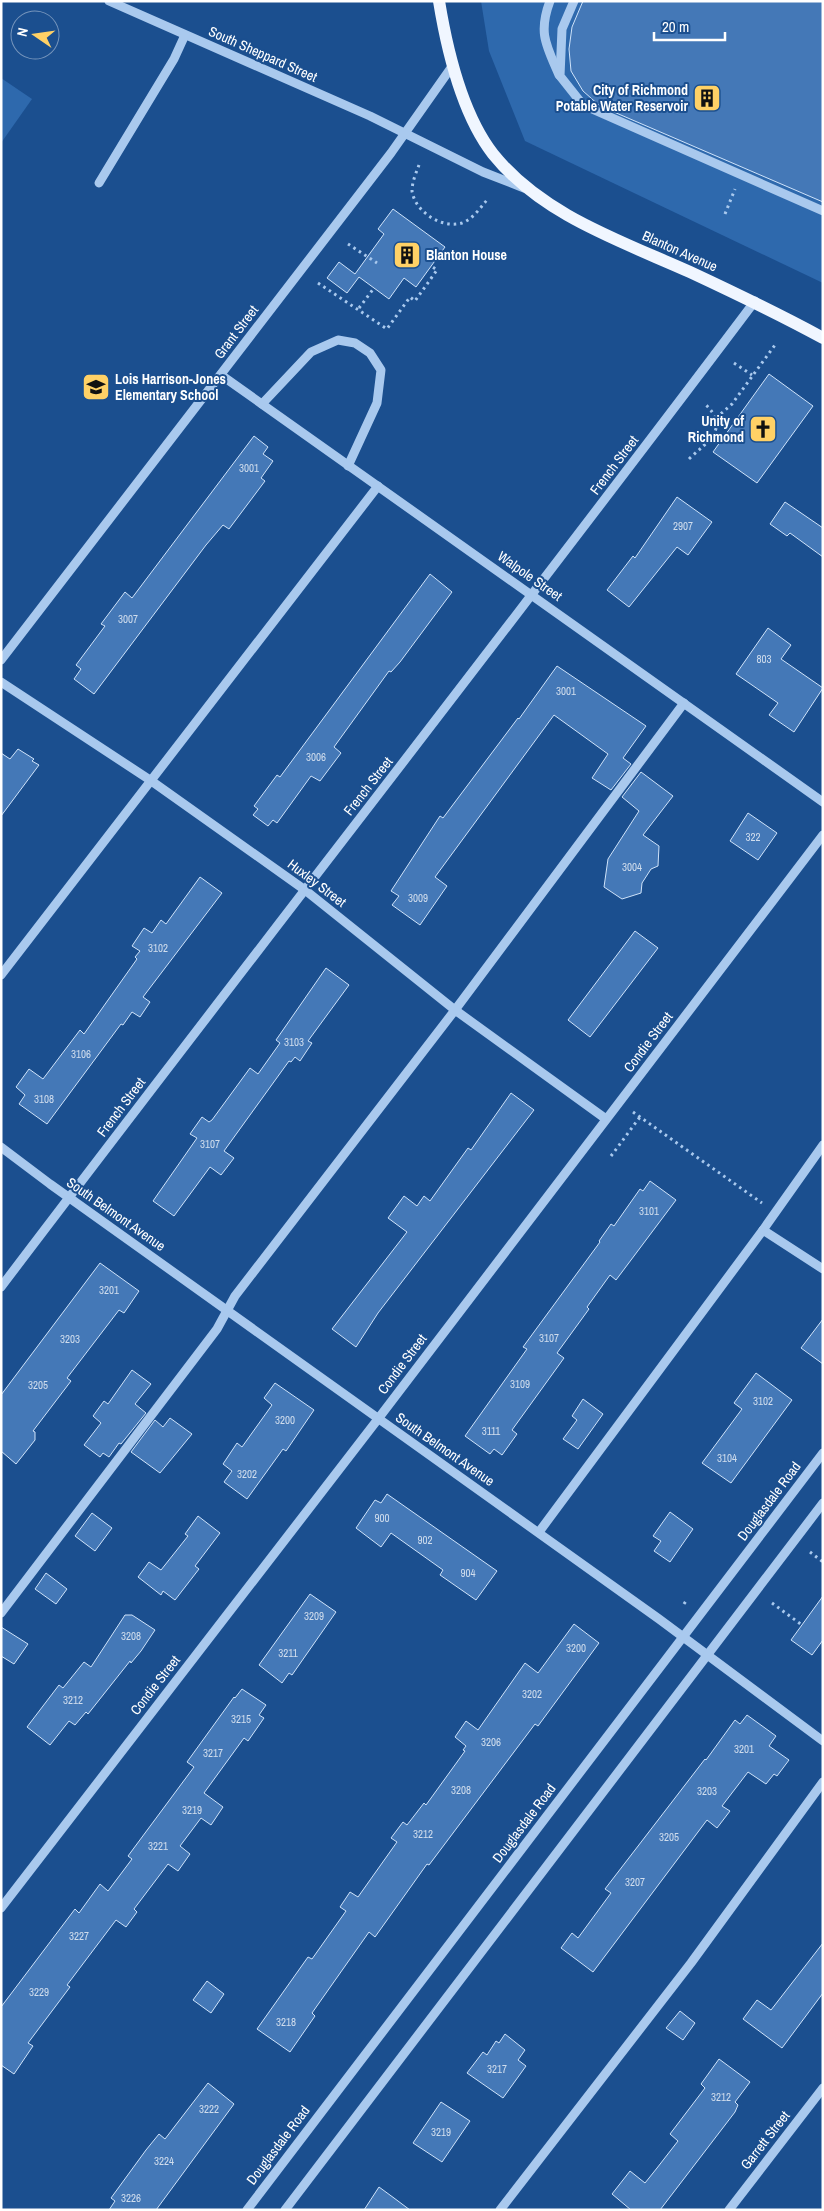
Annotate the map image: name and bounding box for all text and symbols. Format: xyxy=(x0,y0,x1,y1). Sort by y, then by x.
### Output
north arrow xyxy=(10,10,60,60)
scale bar xyxy=(654,10,725,42)
text: 20 m xyxy=(662,16,689,37)
street label: South Sheppard Street xyxy=(206,22,320,86)
text: N xyxy=(13,26,32,38)
place label: City of Richmond Potable Water Reservoir xyxy=(556,81,689,115)
building icon: City of Richmond Potable Water Reservoir xyxy=(692,83,722,113)
street label: Blanton Avenue xyxy=(640,226,720,276)
building icon: Blanton House xyxy=(392,240,422,270)
place label: Blanton House xyxy=(426,246,507,264)
street label: Grant Street xyxy=(210,302,262,362)
place label: Lois Harrison-Jones Elementary School xyxy=(115,370,226,404)
school or university icon: Lois Harrison-Jones Elementary School xyxy=(81,372,111,402)
place label: Unity of Richmond xyxy=(688,412,744,446)
church icon: Unity of Richmond xyxy=(748,414,778,444)
street label: French Street xyxy=(586,432,642,498)
house number: 3001 xyxy=(239,461,259,475)
house number: 2907 xyxy=(673,519,693,533)
street label: Walpole Street xyxy=(494,547,566,605)
house number: 3007 xyxy=(118,612,138,626)
house number: 803 xyxy=(756,652,772,666)
house number: 3001 xyxy=(556,684,576,698)
house number: 3006 xyxy=(306,750,326,764)
street label: French Street xyxy=(339,753,397,819)
house number: 322 xyxy=(745,830,761,844)
street label: Huxley Street xyxy=(284,855,350,911)
house number: 3004 xyxy=(622,860,642,874)
house number: 3009 xyxy=(408,891,428,905)
house number: 3102 xyxy=(148,941,168,955)
street label: Condie Street xyxy=(619,1008,677,1076)
house number: 3103 xyxy=(284,1035,304,1049)
house number: 3106 xyxy=(71,1047,91,1061)
street label: French Street xyxy=(93,1074,149,1140)
house number: 3108 xyxy=(34,1092,54,1106)
house number: 3107 xyxy=(200,1137,220,1151)
street label: South Belmont Avenue xyxy=(63,1173,169,1255)
house number: 3101 xyxy=(639,1204,659,1218)
house number: 3201 xyxy=(99,1283,119,1297)
street label: Condie Street xyxy=(373,1330,431,1398)
house number: 3107 xyxy=(539,1331,559,1345)
house number: 3203 xyxy=(60,1332,80,1346)
house number: 3109 xyxy=(510,1377,530,1391)
house number: 3205 xyxy=(28,1378,48,1392)
house number: 3102 xyxy=(753,1394,773,1408)
street label: South Belmont Avenue xyxy=(392,1408,498,1490)
house number: 3200 xyxy=(275,1413,295,1427)
house number: 3111 xyxy=(482,1424,500,1438)
house number: 3104 xyxy=(717,1451,737,1465)
street label: Douglasdale Road xyxy=(733,1458,805,1544)
house number: 3202 xyxy=(237,1467,257,1481)
house number: 900 xyxy=(374,1511,390,1525)
house number: 902 xyxy=(417,1533,433,1547)
house number: 904 xyxy=(460,1566,476,1580)
house number: 3209 xyxy=(304,1609,324,1623)
house number: 3208 xyxy=(121,1629,141,1643)
house number: 3200 xyxy=(566,1641,586,1655)
house number: 3211 xyxy=(278,1646,298,1660)
street label: Condie Street xyxy=(126,1652,184,1718)
house number: 3202 xyxy=(522,1687,542,1701)
house number: 3212 xyxy=(63,1693,83,1707)
house number: 3215 xyxy=(231,1712,251,1726)
house number: 3206 xyxy=(481,1735,501,1749)
house number: 3201 xyxy=(734,1742,754,1756)
house number: 3217 xyxy=(203,1746,223,1760)
street label: Douglasdale Road xyxy=(488,1780,560,1866)
house number: 3208 xyxy=(451,1783,471,1797)
house number: 3203 xyxy=(697,1784,717,1798)
house number: 3219 xyxy=(182,1803,202,1817)
house number: 3212 xyxy=(413,1827,433,1841)
house number: 3205 xyxy=(659,1830,679,1844)
house number: 3221 xyxy=(148,1839,168,1853)
house number: 3207 xyxy=(625,1875,645,1889)
house number: 3227 xyxy=(69,1929,89,1943)
house number: 3229 xyxy=(29,1985,49,1999)
house number: 3218 xyxy=(276,2015,296,2029)
house number: 3217 xyxy=(487,2062,507,2076)
house number: 3212 xyxy=(711,2090,731,2104)
house number: 3222 xyxy=(199,2102,219,2116)
street label: Douglasdale Road xyxy=(242,2102,314,2188)
street label: Garrett Street xyxy=(736,2107,794,2173)
house number: 3219 xyxy=(431,2125,451,2139)
house number: 3224 xyxy=(154,2154,174,2168)
house number: 3226 xyxy=(121,2191,141,2205)

